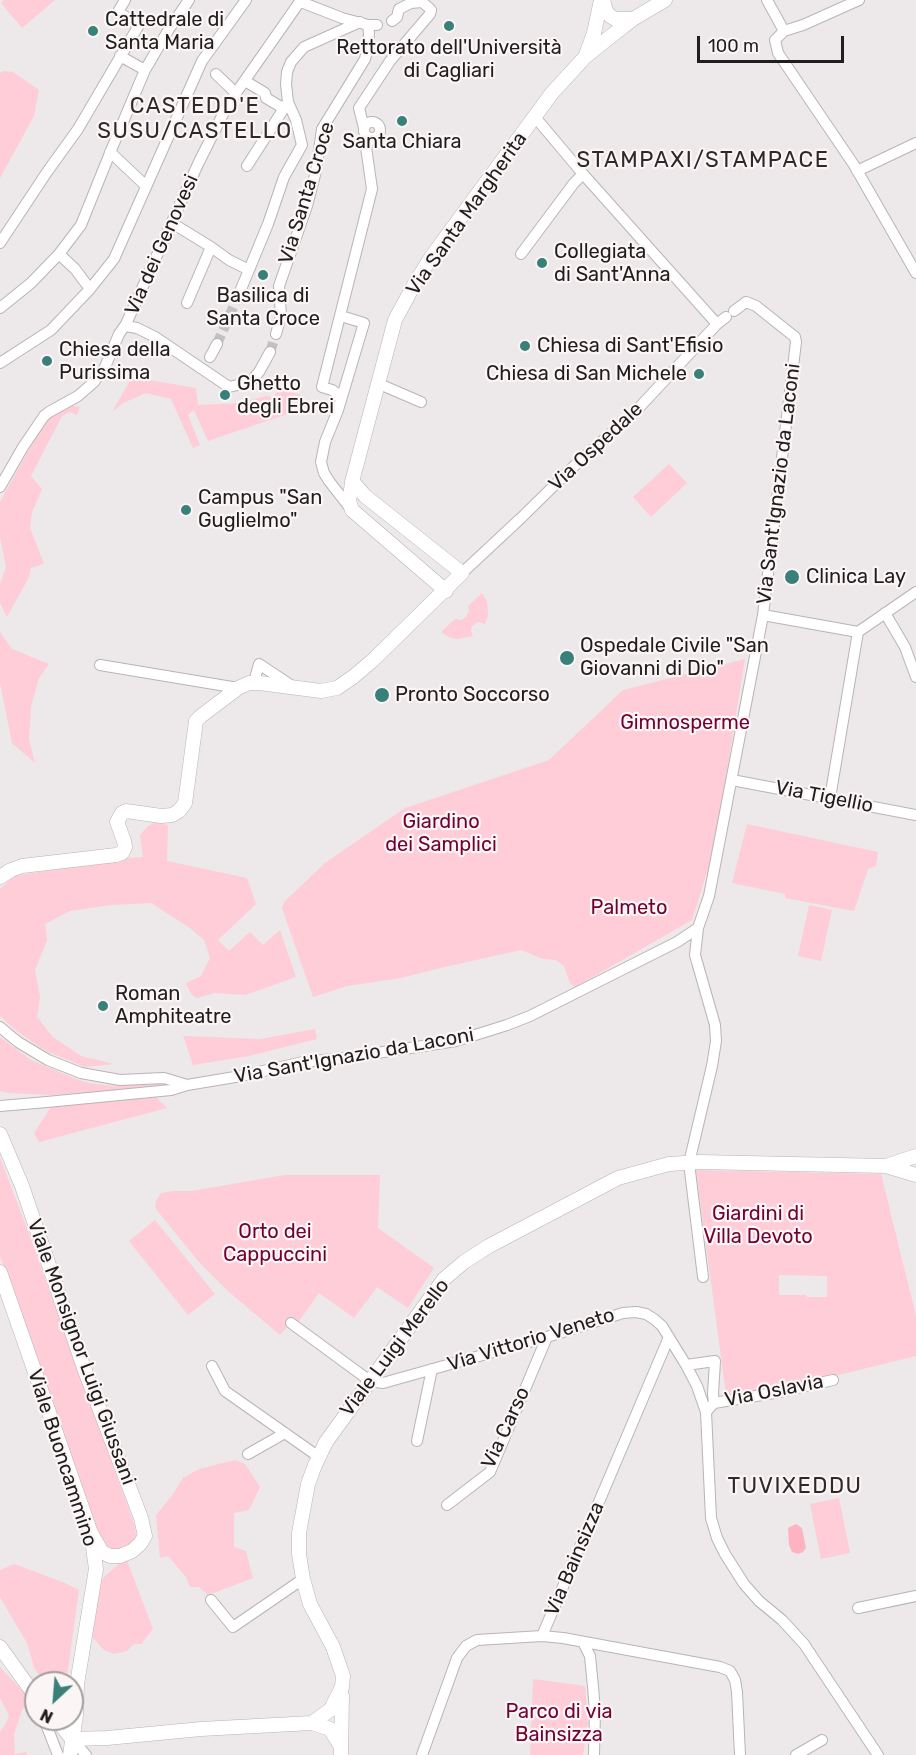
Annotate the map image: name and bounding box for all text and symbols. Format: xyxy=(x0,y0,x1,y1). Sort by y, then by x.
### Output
place label: Cattedrale di Santa Maria xyxy=(105,8,224,55)
marker: Rettorato dell'Università di Cagliari xyxy=(442,19,456,33)
marker: Cattedrale di Santa Maria xyxy=(86,24,100,38)
scale bar xyxy=(700,24,847,62)
text: 100 m xyxy=(708,35,759,57)
place label: Rettorato dell'Università di Cagliari xyxy=(336,36,562,83)
district label: CASTEDD'E SUSU/CASTELLO xyxy=(97,94,293,146)
marker: Santa Chiara xyxy=(395,114,409,128)
street label: Via Santa Croce xyxy=(274,119,340,267)
street label: Via Santa Margherita xyxy=(402,128,532,300)
place label: Santa Chiara xyxy=(342,130,462,154)
district label: STAMPAXI/STAMPACE xyxy=(576,148,830,174)
street label: Via dei Genovesi xyxy=(120,171,204,319)
place label: Collegiata di Sant'Anna xyxy=(554,240,671,287)
marker: Collegiata di Sant'Anna xyxy=(535,256,549,270)
marker: Basilica di Santa Croce xyxy=(256,268,270,282)
place label: Basilica di Santa Croce xyxy=(206,284,320,331)
place label: Chiesa di Sant'Efisio xyxy=(537,334,723,358)
place label: Chiesa della Purissima xyxy=(59,338,171,385)
marker: Chiesa di Sant'Efisio xyxy=(518,339,532,353)
marker: Chiesa della Purissima xyxy=(40,354,54,368)
place label: Chiesa di San Michele xyxy=(486,362,687,386)
street label: Via Sant'Ignazio da Laconi xyxy=(752,362,806,606)
marker: Chiesa di San Michele xyxy=(692,367,706,381)
place label: Ghetto degli Ebrei xyxy=(237,372,334,419)
marker: Ghetto degli Ebrei xyxy=(218,388,232,402)
street label: Via Ospedale xyxy=(544,397,648,497)
place label: Campus "San Guglielmo" xyxy=(198,486,322,533)
marker: Campus "San Guglielmo" xyxy=(179,503,193,517)
place label: Clinica Lay xyxy=(806,565,906,589)
marker: Clinica Lay xyxy=(783,568,801,586)
place label: Ospedale Civile "San Giovanni di Dio" xyxy=(580,634,769,681)
marker: Ospedale Civile "San Giovanni di Dio" xyxy=(558,649,576,667)
place label: Pronto Soccorso xyxy=(395,683,550,707)
marker: Pronto Soccorso xyxy=(373,686,391,704)
park label: Gimnosperme xyxy=(620,711,750,735)
street label: Via Tigellio xyxy=(773,776,875,818)
park label: Giardino dei Samplici xyxy=(385,810,497,857)
park label: Palmeto xyxy=(591,896,667,920)
place label: Roman Amphiteatre xyxy=(115,982,232,1029)
marker: Roman Amphiteatre xyxy=(96,999,110,1013)
street label: Via Sant'Ignazio da Laconi xyxy=(232,1023,476,1089)
park label: Giardini di Villa Devoto xyxy=(703,1202,813,1249)
street label: Viale Monsignor Luigi Giussani xyxy=(22,1216,140,1488)
park label: Orto dei Cappuccini xyxy=(223,1220,327,1267)
street label: Viale Luigi Merello xyxy=(335,1274,455,1422)
street label: Via Vittorio Veneto xyxy=(445,1303,617,1377)
street label: Viale Buoncammino xyxy=(22,1366,102,1550)
street label: Via Oslavia xyxy=(723,1370,825,1412)
street label: Via Carso xyxy=(477,1383,535,1473)
district label: TUVIXEDDU xyxy=(727,1474,863,1500)
street label: Via Bainsizza xyxy=(540,1498,610,1620)
north arrow xyxy=(24,1671,84,1731)
park label: Parco di via Bainsizza xyxy=(505,1700,613,1747)
text: N xyxy=(37,1705,56,1727)

